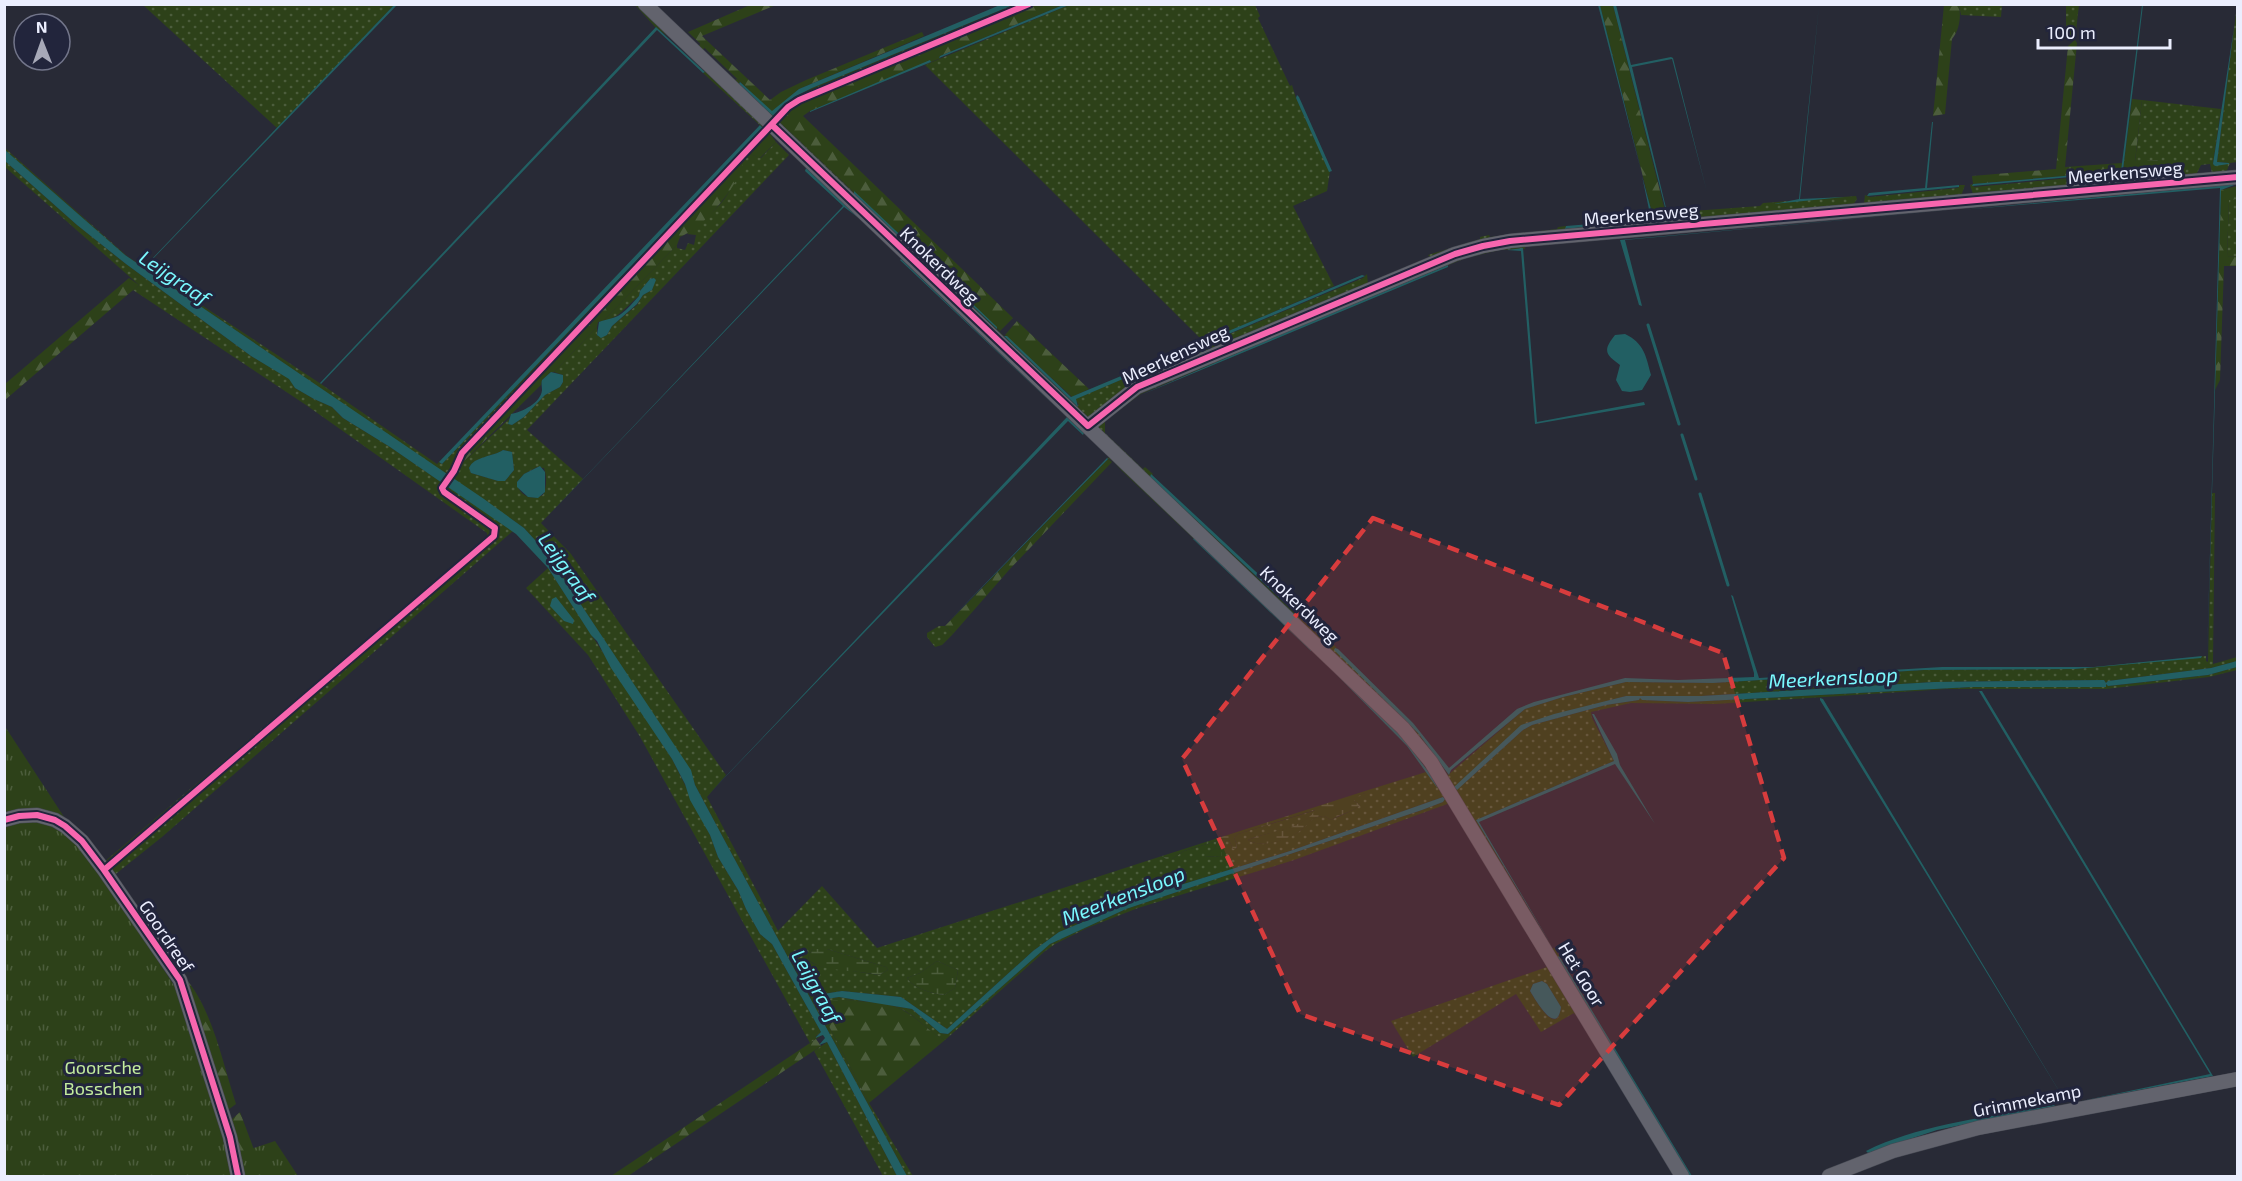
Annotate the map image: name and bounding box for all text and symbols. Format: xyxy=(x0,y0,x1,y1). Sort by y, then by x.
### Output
north arrow xyxy=(12,12,72,72)
scale bar xyxy=(2038,12,2170,50)
text: N xyxy=(36,17,48,36)
text: 100 m xyxy=(2047,21,2096,43)
street label: Meerkensweg xyxy=(2067,156,2183,188)
street label: Meerkensweg xyxy=(1583,198,1699,230)
street label: Knokerdweg xyxy=(896,222,984,308)
water label: Leijgraaf xyxy=(135,245,216,310)
street label: Meerkensweg xyxy=(1118,320,1232,388)
water label: Leijgraaf xyxy=(534,527,601,608)
street label: Knokerdweg xyxy=(1256,561,1344,647)
water label: Meerkensloop xyxy=(1768,662,1898,692)
water label: Meerkensloop xyxy=(1058,861,1188,929)
street label: Goordreef xyxy=(135,896,200,977)
street label: Het Goor xyxy=(1554,938,1610,1010)
water label: Leijgraaf xyxy=(787,945,848,1028)
park label: Goorsche Bosschen xyxy=(63,1056,143,1099)
street label: Grimmekamp xyxy=(1971,1079,2083,1121)

